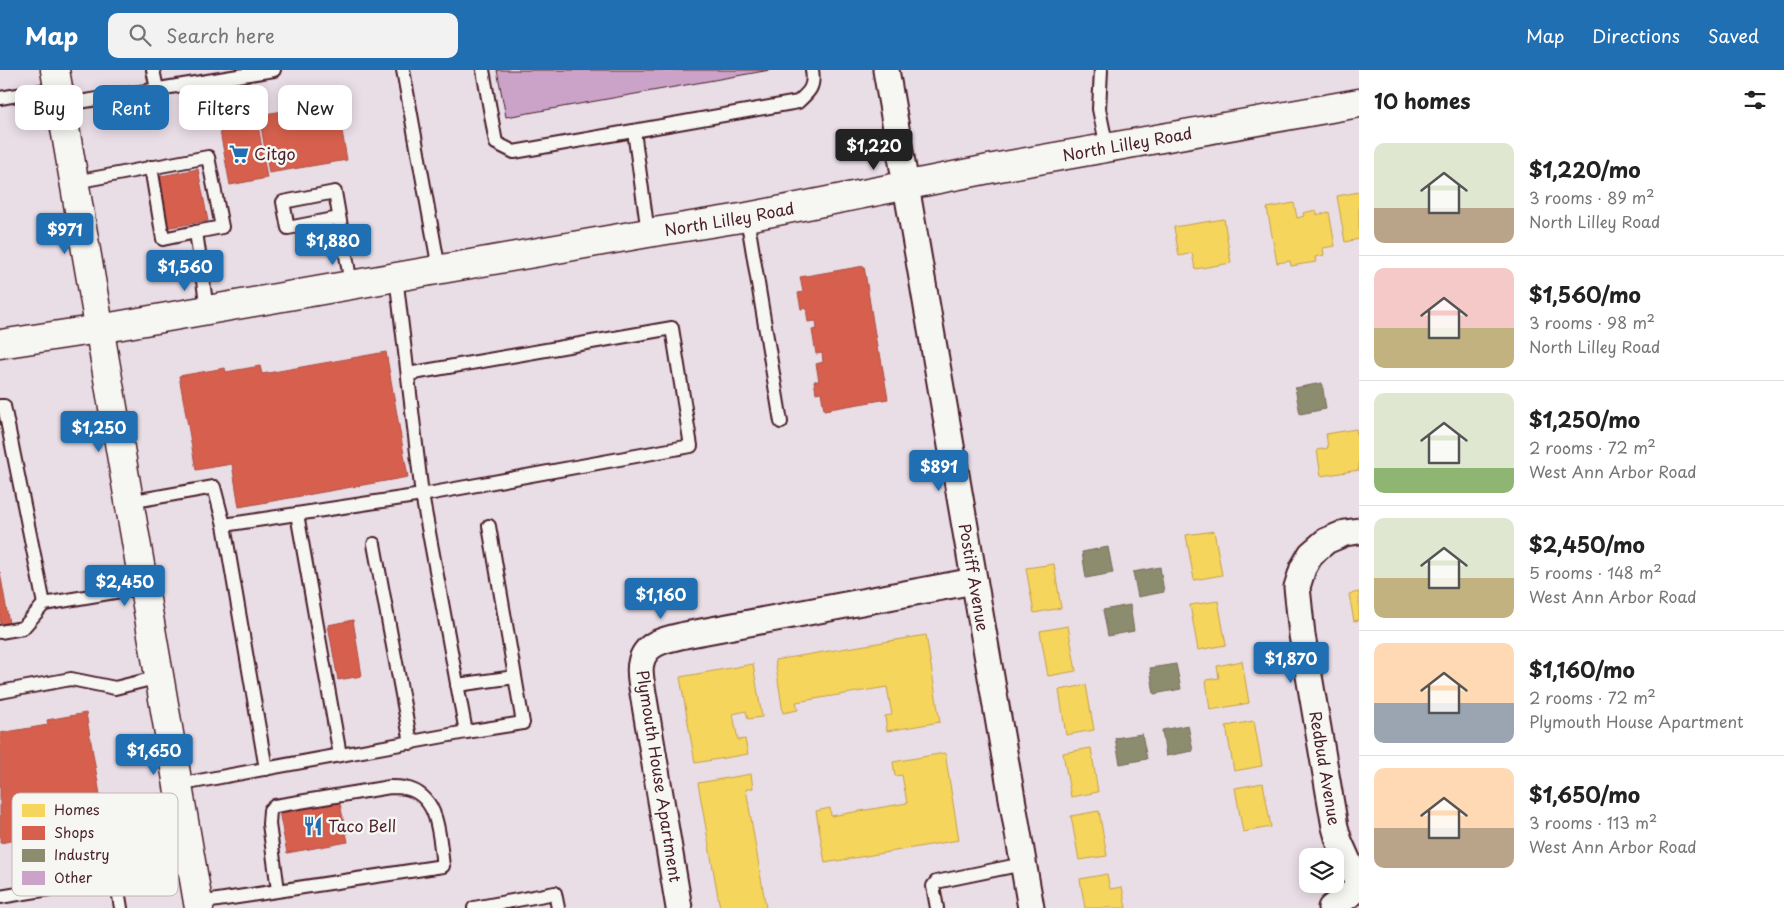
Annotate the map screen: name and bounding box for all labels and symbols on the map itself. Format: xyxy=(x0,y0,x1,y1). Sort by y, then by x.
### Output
street label: North Lilley Road xyxy=(1060,120,1194,167)
pin: $1,220 xyxy=(833,128,915,171)
place label: Citgo xyxy=(254,141,295,165)
supermarket icon: Citgo xyxy=(228,143,250,165)
street label: North Lilley Road xyxy=(663,195,796,241)
pin: $971 xyxy=(35,212,95,255)
pin: $1,880 xyxy=(292,224,374,266)
pin: $1,560 xyxy=(144,250,226,292)
pin: $1,250 xyxy=(58,410,140,453)
pin: $891 xyxy=(909,450,969,492)
street label: Postiff Avenue xyxy=(954,522,996,633)
pin: $2,450 xyxy=(84,564,166,607)
pin: $1,160 xyxy=(620,578,702,620)
pin: $1,870 xyxy=(1250,642,1332,684)
street label: Plymouth House Apartment xyxy=(631,668,689,884)
street label: Redbud Avenue xyxy=(1304,709,1348,827)
pin: $1,650 xyxy=(113,734,195,776)
legend xyxy=(12,793,178,896)
text: Homes xyxy=(54,799,100,820)
place label: Taco Bell xyxy=(328,813,396,837)
restaurant icon: Taco Bell xyxy=(302,815,324,837)
text: Shops xyxy=(54,822,94,843)
text: Industry xyxy=(54,844,109,865)
text: Other xyxy=(54,867,93,888)

